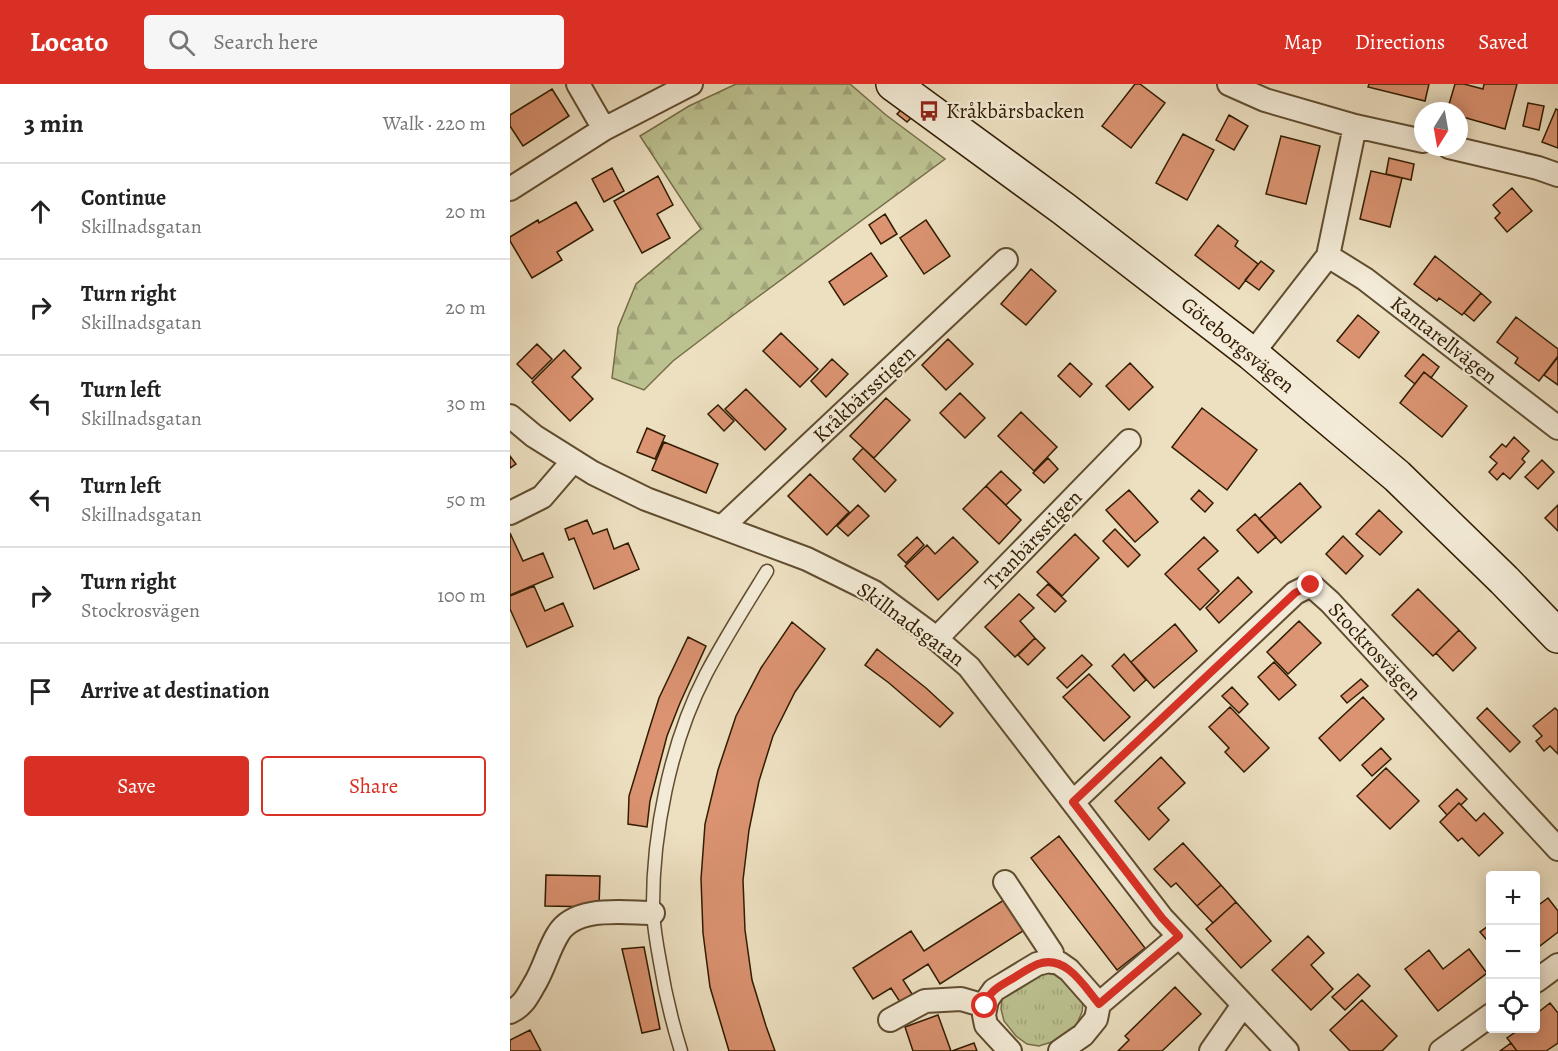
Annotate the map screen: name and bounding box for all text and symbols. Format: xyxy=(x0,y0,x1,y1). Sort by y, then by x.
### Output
search box xyxy=(144,15,564,69)
text: Locato xyxy=(30,23,108,61)
icon: search xyxy=(165,26,198,59)
text: Search here xyxy=(213,27,318,57)
text: Map xyxy=(1284,28,1322,56)
text: Directions xyxy=(1355,28,1445,56)
text: Saved xyxy=(1478,28,1528,56)
place label: Kråkbärsbacken xyxy=(946,97,1084,125)
bus stop icon: Kråkbärsbacken xyxy=(917,99,941,123)
north arrow xyxy=(1414,102,1468,156)
text: 3 min xyxy=(24,106,84,141)
text: Walk · 220 m xyxy=(383,110,486,137)
text: Continue xyxy=(81,183,166,213)
icon: ahead xyxy=(24,195,57,228)
text: 20 m xyxy=(445,198,486,225)
text: Skillnadsgatan xyxy=(81,213,202,240)
text: Turn right xyxy=(81,279,177,309)
street label: Kantarellvägen xyxy=(1385,289,1503,391)
street label: Göteborgsvägen xyxy=(1175,290,1301,400)
icon: right xyxy=(24,291,57,324)
text: 20 m xyxy=(445,294,486,321)
text: Skillnadsgatan xyxy=(81,309,202,336)
street label: Kråkbärsstigen xyxy=(807,339,921,449)
text: Turn left xyxy=(81,375,161,405)
icon: left xyxy=(24,387,57,420)
text: 30 m xyxy=(446,390,486,417)
text: Skillnadsgatan xyxy=(81,405,202,432)
text: Turn left xyxy=(81,471,161,501)
icon: left xyxy=(24,483,57,516)
street label: Tranbärsstigen xyxy=(978,484,1088,596)
text: 50 m xyxy=(446,486,486,513)
text: Skillnadsgatan xyxy=(81,501,202,528)
text: Turn right xyxy=(81,567,177,597)
route end xyxy=(1297,571,1323,597)
street label: Skillnadsgatan xyxy=(851,575,971,673)
icon: right xyxy=(24,579,57,612)
text: 100 m xyxy=(437,582,486,609)
street label: Stockrosvägen xyxy=(1322,596,1428,706)
text: Stockrosvägen xyxy=(81,597,200,624)
icon: arrive xyxy=(24,675,57,708)
text: Arrive at destination xyxy=(81,676,270,706)
button: Save xyxy=(24,756,249,816)
button: Share xyxy=(261,756,486,816)
map controls xyxy=(1486,871,1540,1033)
button: + xyxy=(1486,871,1540,925)
button: − xyxy=(1486,925,1540,979)
button: locate xyxy=(1486,979,1540,1033)
route start xyxy=(971,992,997,1018)

